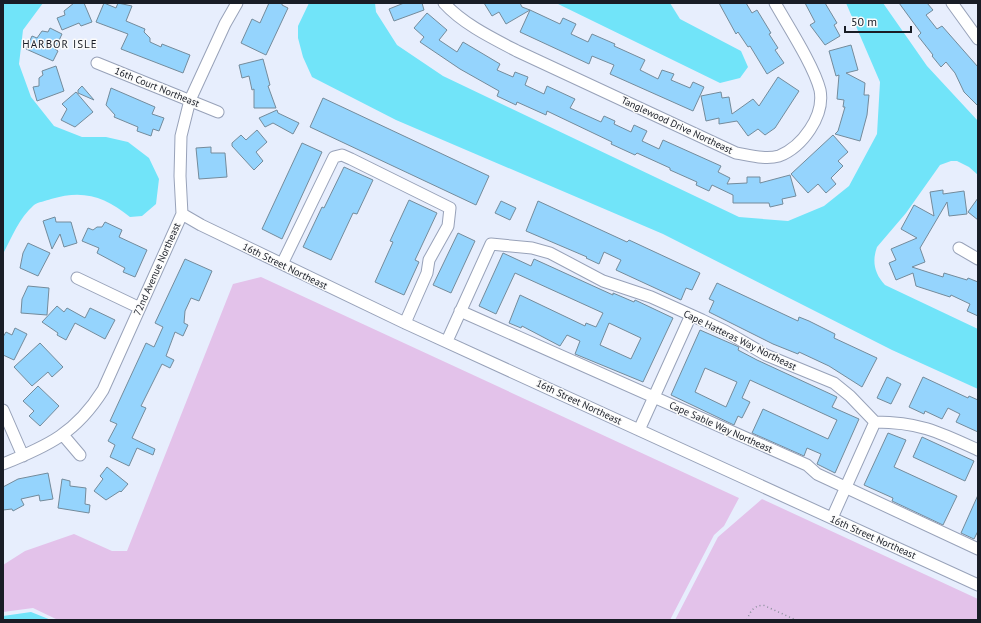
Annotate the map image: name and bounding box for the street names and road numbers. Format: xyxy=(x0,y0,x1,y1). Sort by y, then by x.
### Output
street label: 16th Court Northeast xyxy=(113,64,202,110)
street label: Tanglewood Drive Northeast xyxy=(619,93,735,157)
street label: 72nd Avenue Northeast xyxy=(131,220,184,317)
street label: 16th Street Northeast xyxy=(240,240,330,292)
street label: Cape Hatteras Way Northeast xyxy=(681,307,799,373)
street label: 16th Street Northeast xyxy=(534,376,624,428)
street label: Cape Sable Way Northeast xyxy=(667,398,775,456)
street label: 16th Street Northeast xyxy=(828,512,919,562)

